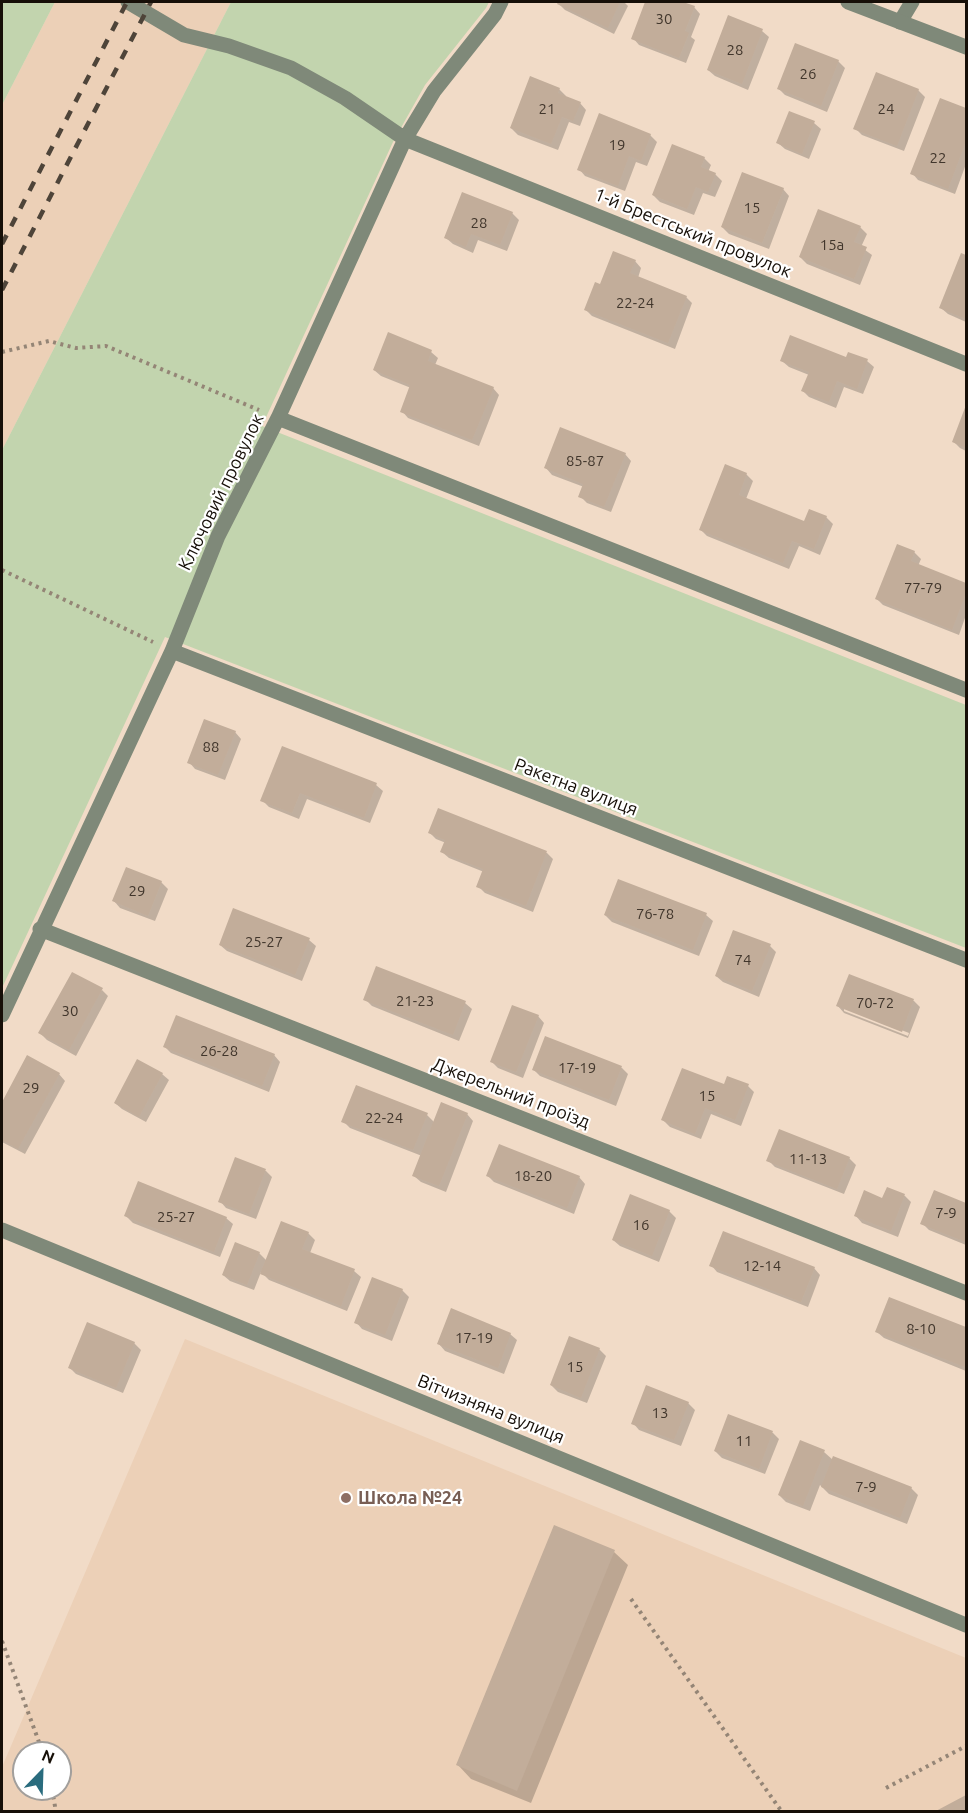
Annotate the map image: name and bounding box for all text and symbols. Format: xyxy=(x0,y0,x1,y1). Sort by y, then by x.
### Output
house number: 30 xyxy=(656,10,672,28)
house number: 28 xyxy=(727,41,743,59)
house number: 26 xyxy=(800,65,816,83)
house number: 21 xyxy=(539,100,555,118)
house number: 24 xyxy=(878,100,894,118)
house number: 19 xyxy=(609,136,625,154)
house number: 22 xyxy=(930,149,946,167)
street label: 1-й Брестський провулок xyxy=(591,184,795,282)
house number: 15 xyxy=(744,199,760,217)
house number: 28 xyxy=(471,214,487,232)
house number: 15а xyxy=(820,236,844,254)
house number: 22-24 xyxy=(616,294,654,312)
street label: Ключовий провулок xyxy=(174,410,268,574)
house number: 85-87 xyxy=(566,452,604,470)
house number: 77-79 xyxy=(904,579,942,597)
house number: 88 xyxy=(203,738,219,756)
street label: Ракетна вулиця xyxy=(511,754,641,820)
house number: 29 xyxy=(129,882,145,900)
house number: 76-78 xyxy=(636,905,674,923)
house number: 25-27 xyxy=(245,933,283,951)
house number: 74 xyxy=(735,951,751,969)
house number: 21-23 xyxy=(396,992,434,1010)
house number: 70-72 xyxy=(856,994,894,1012)
house number: 30 xyxy=(62,1002,78,1020)
house number: 26-28 xyxy=(200,1042,238,1060)
street label: Джерельний проїзд xyxy=(429,1053,593,1133)
house number: 17-19 xyxy=(558,1059,596,1077)
house number: 29 xyxy=(23,1079,39,1097)
house number: 15 xyxy=(699,1087,715,1105)
house number: 22-24 xyxy=(365,1109,403,1127)
house number: 11-13 xyxy=(789,1150,827,1168)
house number: 18-20 xyxy=(514,1167,552,1185)
house number: 7-9 xyxy=(935,1204,957,1222)
house number: 25-27 xyxy=(157,1208,195,1226)
house number: 16 xyxy=(633,1216,649,1234)
house number: 12-14 xyxy=(743,1257,781,1275)
house number: 8-10 xyxy=(906,1320,936,1338)
house number: 17-19 xyxy=(455,1329,493,1347)
house number: 15 xyxy=(567,1358,583,1376)
street label: Вітчизняна вулиця xyxy=(415,1370,567,1448)
house number: 13 xyxy=(652,1404,668,1422)
house number: 11 xyxy=(736,1432,752,1450)
house number: 7-9 xyxy=(855,1478,877,1496)
place label: Школа №24 xyxy=(358,1487,462,1509)
marker: Школа №24 xyxy=(339,1491,353,1505)
north arrow xyxy=(12,1741,72,1801)
text: N xyxy=(39,1746,57,1767)

